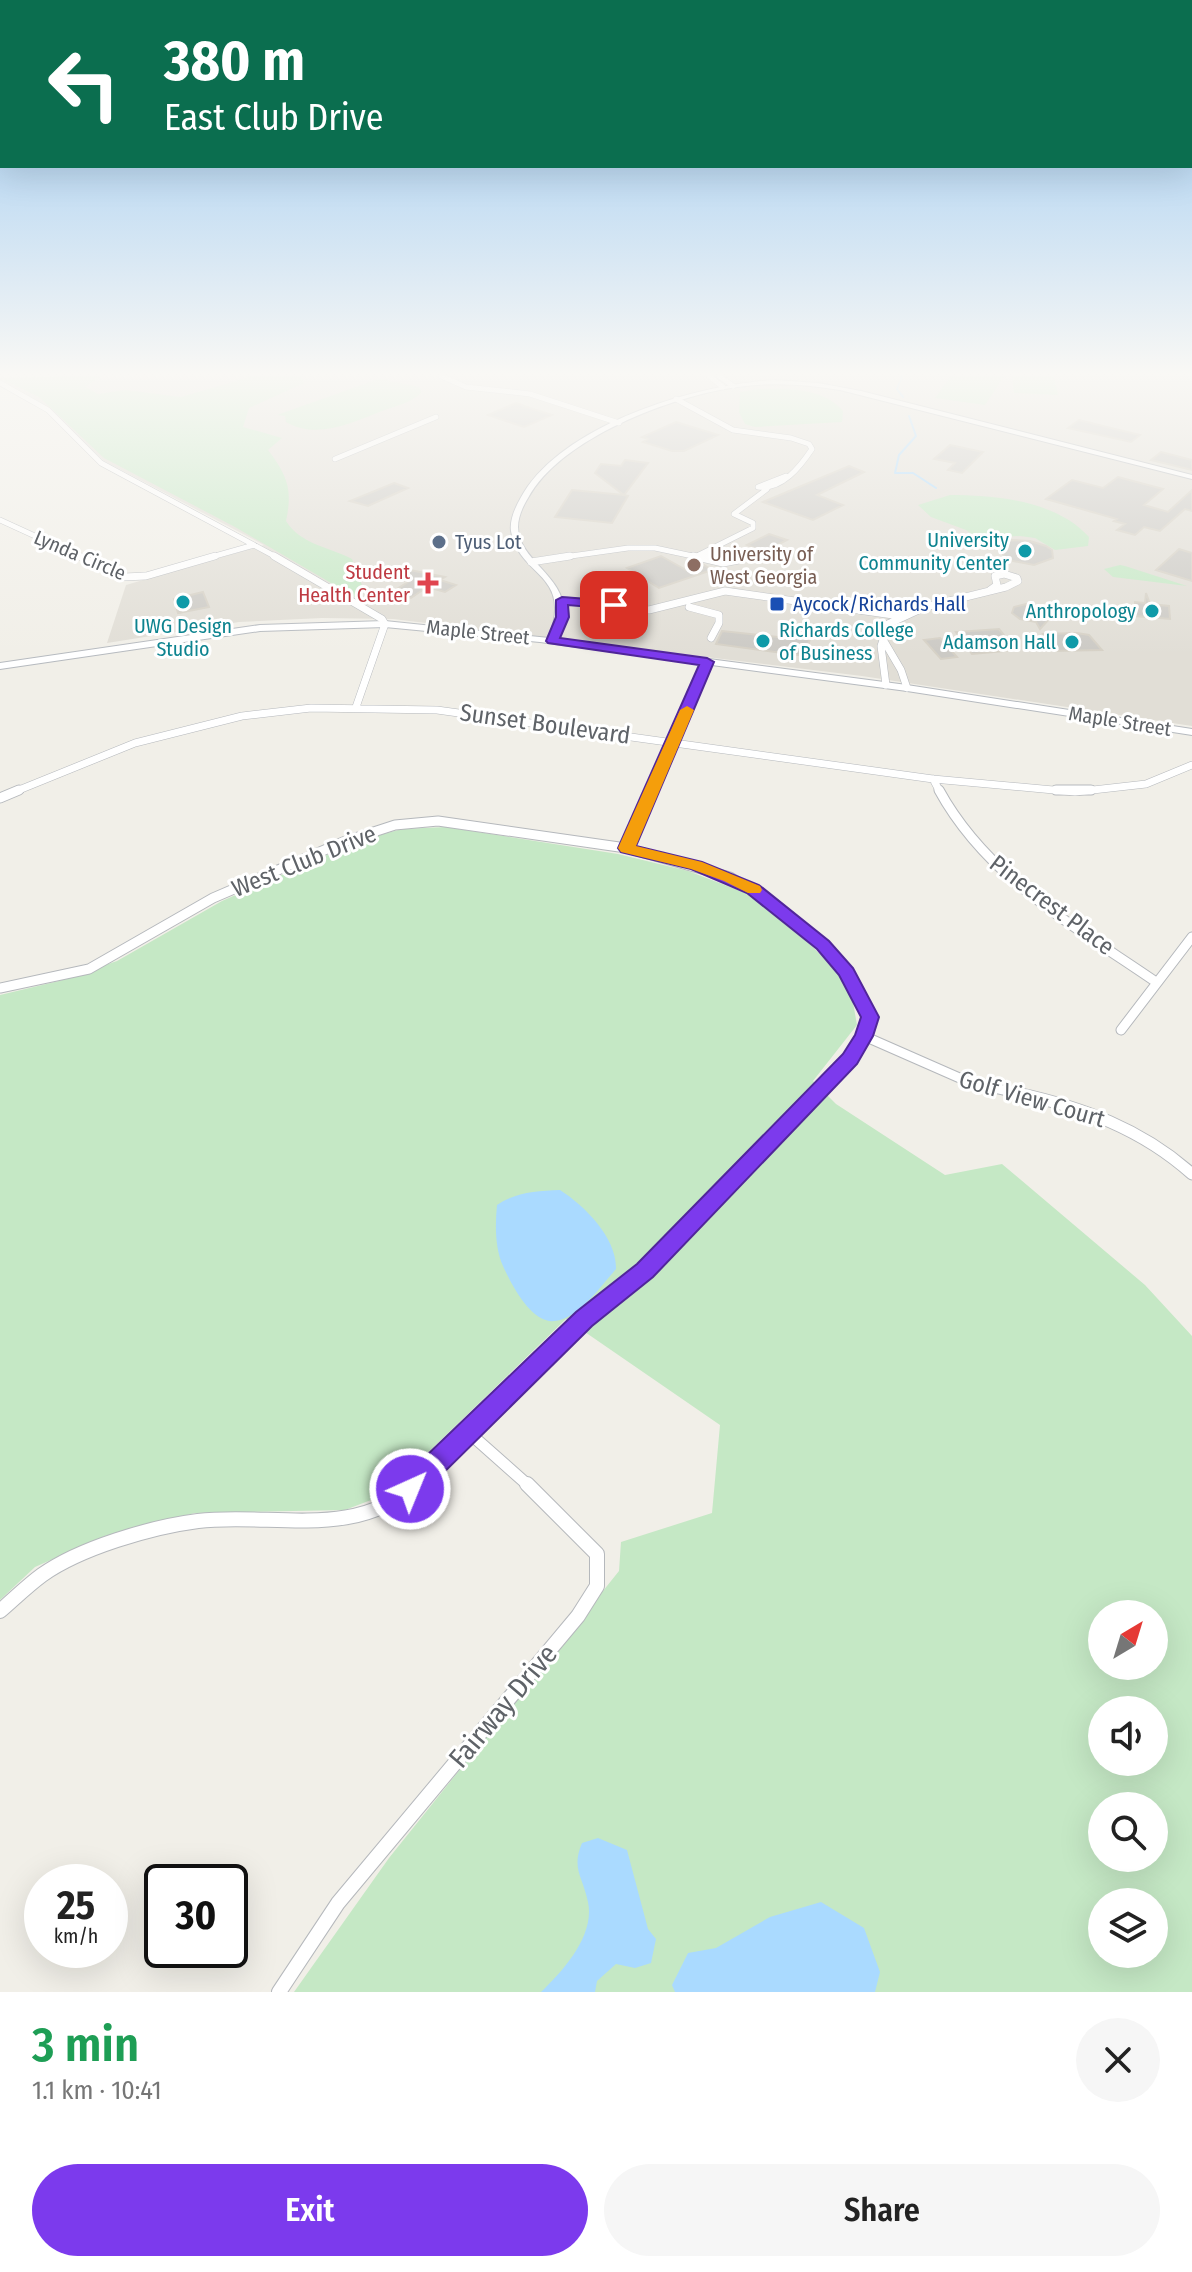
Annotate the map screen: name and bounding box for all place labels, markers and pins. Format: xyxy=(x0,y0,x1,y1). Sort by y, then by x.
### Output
place label: University Community Center xyxy=(859,528,1009,575)
place label: Tyus Lot xyxy=(455,530,522,554)
marker: Tyus Lot xyxy=(430,533,448,551)
place label: University of West Georgia xyxy=(710,542,817,589)
marker: University Community Center xyxy=(1016,542,1034,560)
marker: University of West Georgia xyxy=(685,556,703,574)
place label: Student Health Center xyxy=(298,560,410,607)
pin xyxy=(580,571,648,639)
marker: Student Health Center xyxy=(417,572,439,594)
place label: Aycock/Richards Hall xyxy=(793,592,966,616)
marker: UWG Design Studio xyxy=(174,593,192,611)
marker: Aycock/Richards Hall xyxy=(768,595,786,613)
place label: Anthropology xyxy=(1026,599,1136,623)
marker: Anthropology xyxy=(1143,602,1161,620)
place label: UWG Design Studio xyxy=(134,614,232,661)
place label: Richards College of Business xyxy=(779,618,914,665)
place label: Adamson Hall xyxy=(943,630,1056,654)
marker: Richards College of Business xyxy=(754,632,772,650)
marker: Adamson Hall xyxy=(1063,633,1081,651)

